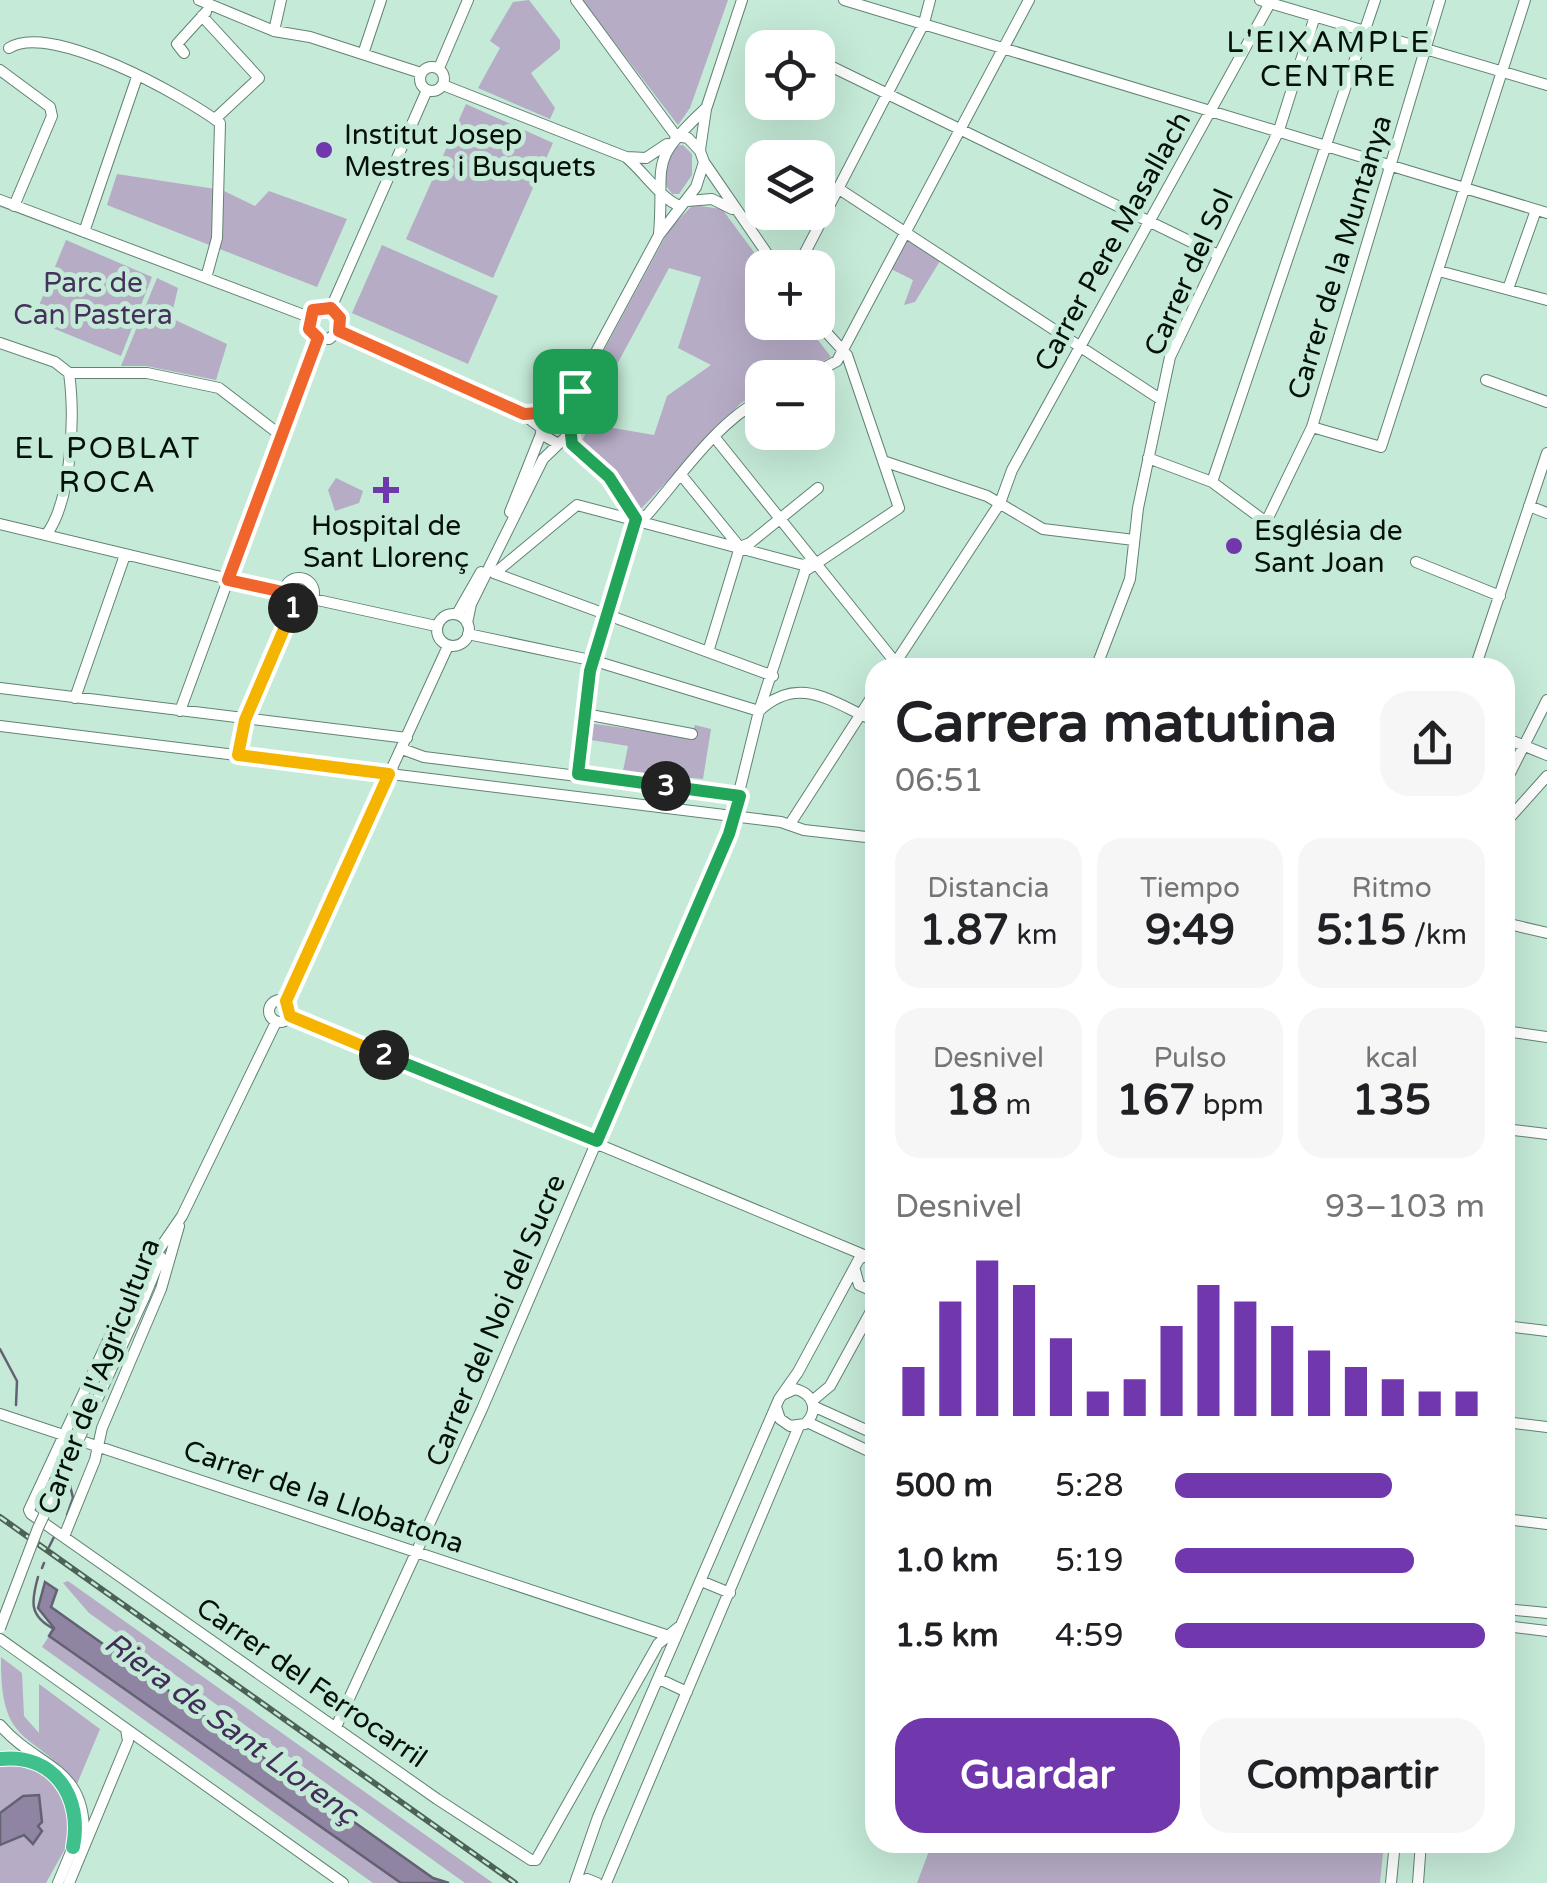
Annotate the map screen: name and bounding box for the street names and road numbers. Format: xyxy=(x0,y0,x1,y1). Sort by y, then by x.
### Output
street label: Carrer Pere Masallach xyxy=(1027,106,1198,377)
street label: Carrer de la Muntanya xyxy=(1281,111,1399,403)
street label: Carrer del Sol xyxy=(1137,184,1241,361)
street label: Carrer del Noi del Sucre xyxy=(419,1169,573,1472)
street label: Carrer de l'Agricultura xyxy=(31,1233,167,1519)
street label: Carrer de la Llobatona xyxy=(179,1433,468,1561)
street label: Carrer del Ferrocarril xyxy=(190,1590,433,1775)

